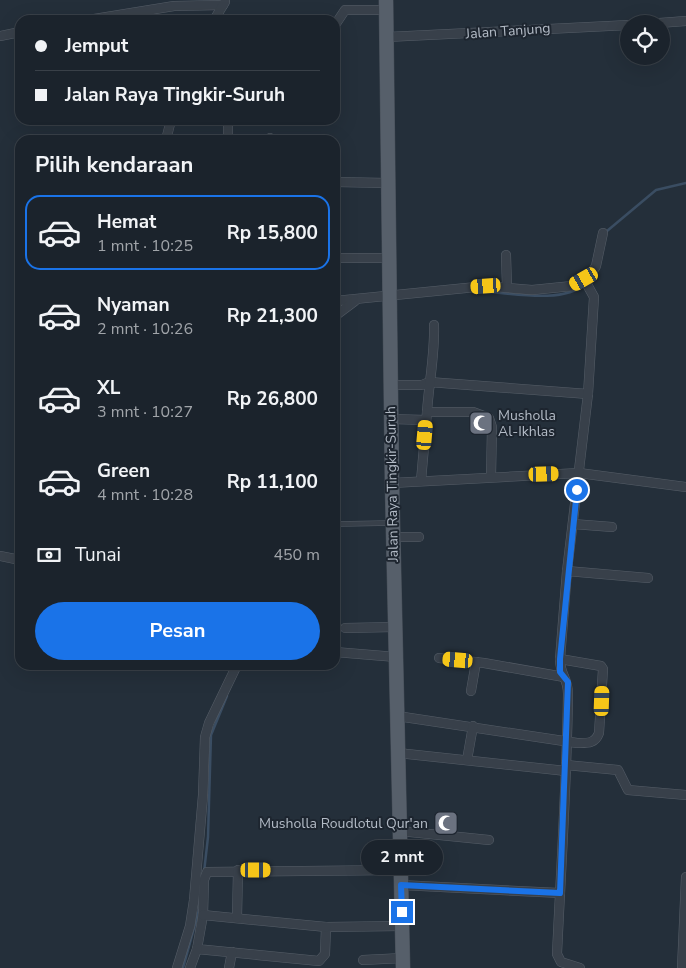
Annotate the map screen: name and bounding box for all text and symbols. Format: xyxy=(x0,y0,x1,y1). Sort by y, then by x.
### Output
map controls xyxy=(620,15,670,65)
button: locate xyxy=(620,15,670,65)
street label: Jalan Tanjung xyxy=(464,19,551,44)
text: Jemput xyxy=(65,33,128,59)
text: Jalan Raya Tingkir-Suruh xyxy=(65,82,285,108)
text: Pilih kendaraan xyxy=(35,150,193,180)
text: Hemat xyxy=(97,209,156,235)
icon: car xyxy=(37,210,82,255)
text: Rp 15,800 xyxy=(227,220,318,246)
text: 1 mnt · 10:25 xyxy=(97,235,193,257)
car xyxy=(567,265,600,293)
car xyxy=(470,277,501,295)
text: Nyaman xyxy=(97,292,170,318)
icon: car xyxy=(37,293,82,338)
text: Rp 21,300 xyxy=(227,303,318,329)
text: 2 mnt · 10:26 xyxy=(97,318,193,340)
text: XL xyxy=(97,375,120,401)
icon: car xyxy=(37,376,82,421)
text: Rp 26,800 xyxy=(227,386,318,412)
text: 3 mnt · 10:27 xyxy=(97,401,193,423)
street label: Jalan Raya Tingkir-Suruh xyxy=(381,406,403,563)
place label: Musholla Al-Ikhlas xyxy=(498,406,556,441)
mosque icon: Musholla Al-Ikhlas xyxy=(468,410,494,436)
car xyxy=(416,419,433,451)
text: Green xyxy=(97,458,150,484)
icon: car xyxy=(37,459,82,504)
car xyxy=(528,466,559,482)
text: Rp 11,100 xyxy=(227,469,318,495)
route start xyxy=(566,479,588,501)
text: 4 mnt · 10:28 xyxy=(97,484,193,506)
icon: cash xyxy=(35,541,63,569)
text: Tunai xyxy=(75,542,121,568)
text: 450 m xyxy=(273,544,320,566)
button: Pesan xyxy=(35,602,320,660)
car xyxy=(442,651,473,669)
car xyxy=(593,686,610,716)
mosque icon: Musholla Roudlotul Qur'an xyxy=(433,810,459,836)
place label: Musholla Roudlotul Qur'an xyxy=(259,814,428,833)
callout: 2 mnt xyxy=(361,840,443,874)
text: 2 mnt xyxy=(380,846,424,868)
car xyxy=(241,863,271,878)
route end xyxy=(391,901,413,923)

